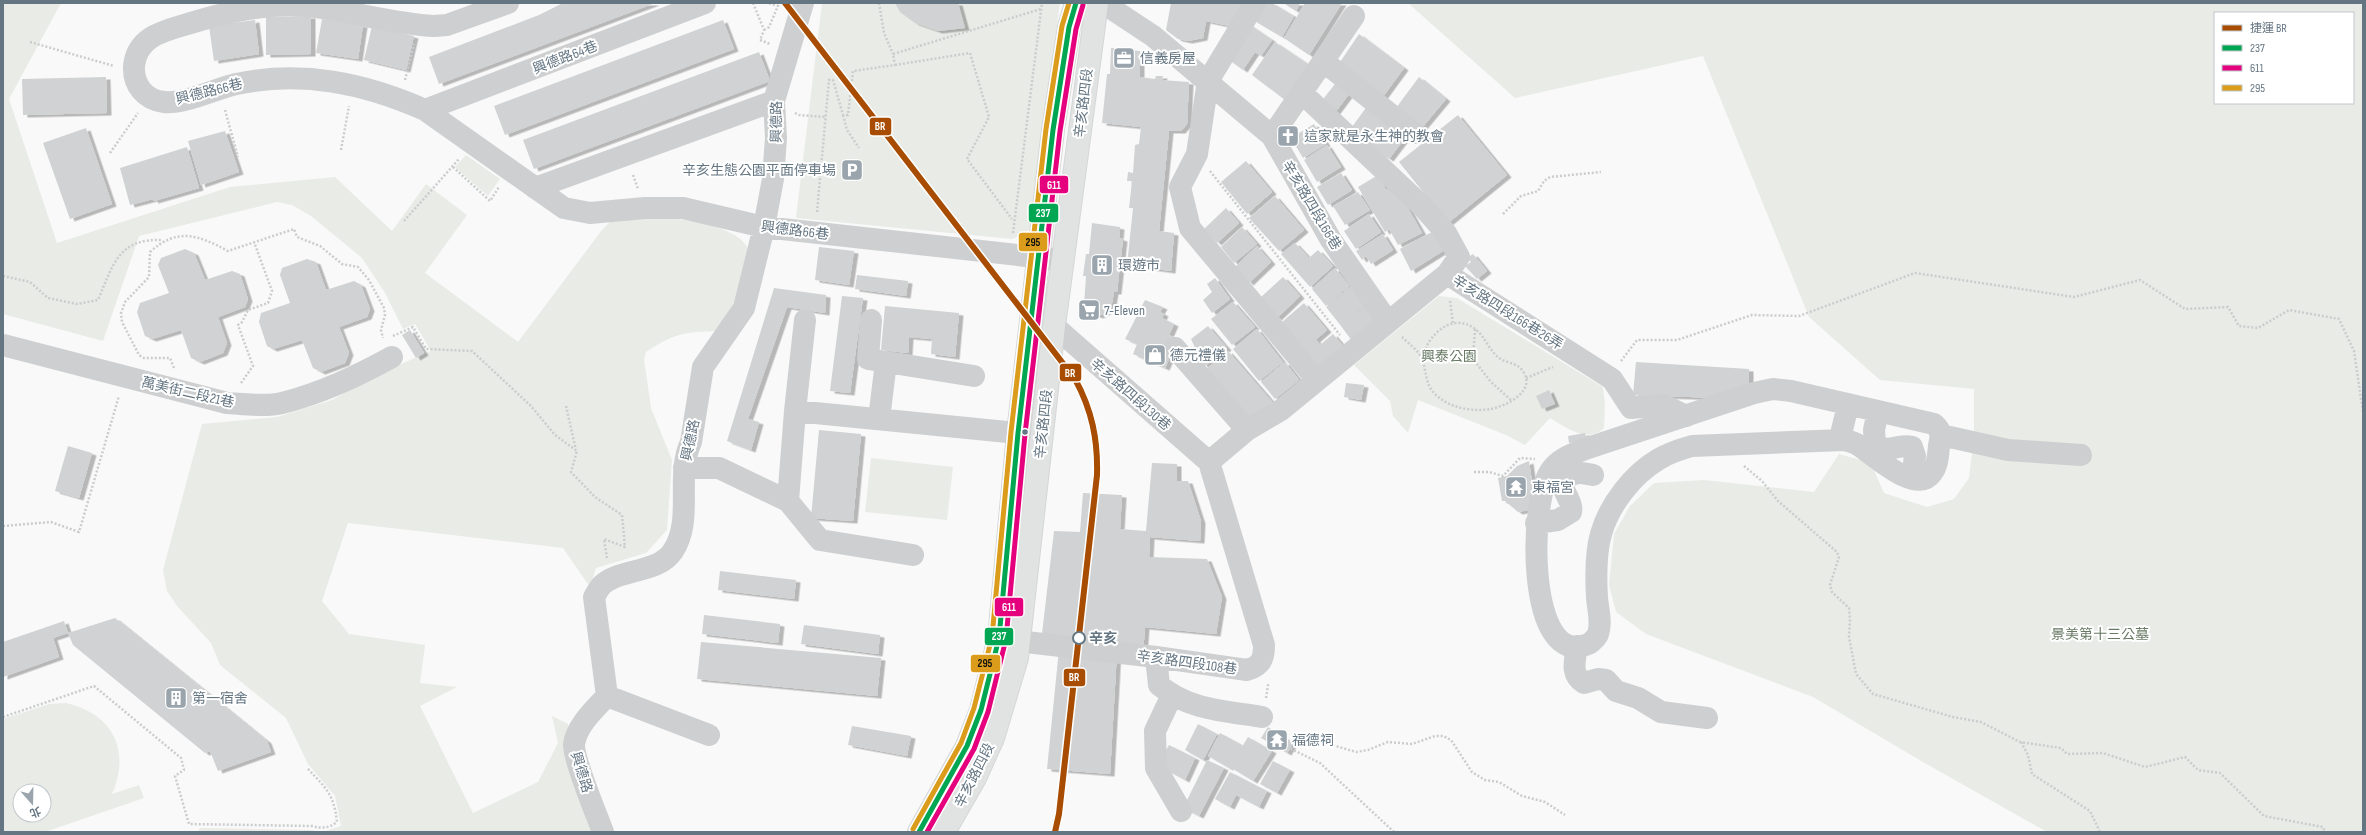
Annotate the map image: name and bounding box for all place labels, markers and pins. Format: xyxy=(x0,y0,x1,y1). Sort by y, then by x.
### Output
office icon: 信義房屋 xyxy=(1111,45,1137,71)
place label: 信義房屋 xyxy=(1140,50,1196,67)
church icon: 這家就是永生神的教會 xyxy=(1275,123,1301,149)
place label: 這家就是永生神的教會 xyxy=(1304,128,1444,145)
parking icon: 辛亥生態公園平面停車場 xyxy=(839,157,865,183)
place label: 辛亥生態公園平面停車場 xyxy=(682,162,836,179)
building icon: 環遊市 xyxy=(1089,252,1115,278)
place label: 環遊市 xyxy=(1118,257,1160,274)
supermarket icon: 7-Eleven xyxy=(1076,297,1102,323)
place label: 7-Eleven xyxy=(1104,302,1145,319)
shop icon: 德元禮儀 xyxy=(1142,342,1168,368)
place label: 德元禮儀 xyxy=(1170,347,1226,364)
unlabelled marker xyxy=(1020,427,1030,437)
temple icon: 東福宮 xyxy=(1503,474,1529,500)
place label: 東福宮 xyxy=(1532,479,1574,496)
place label: 辛亥 xyxy=(1089,630,1117,647)
marker: 辛亥 xyxy=(1072,631,1086,645)
building icon: 第一宿舍 xyxy=(163,685,189,711)
place label: 第一宿舍 xyxy=(192,690,248,707)
temple icon: 福德祠 xyxy=(1264,727,1290,753)
place label: 福德祠 xyxy=(1292,732,1334,749)

